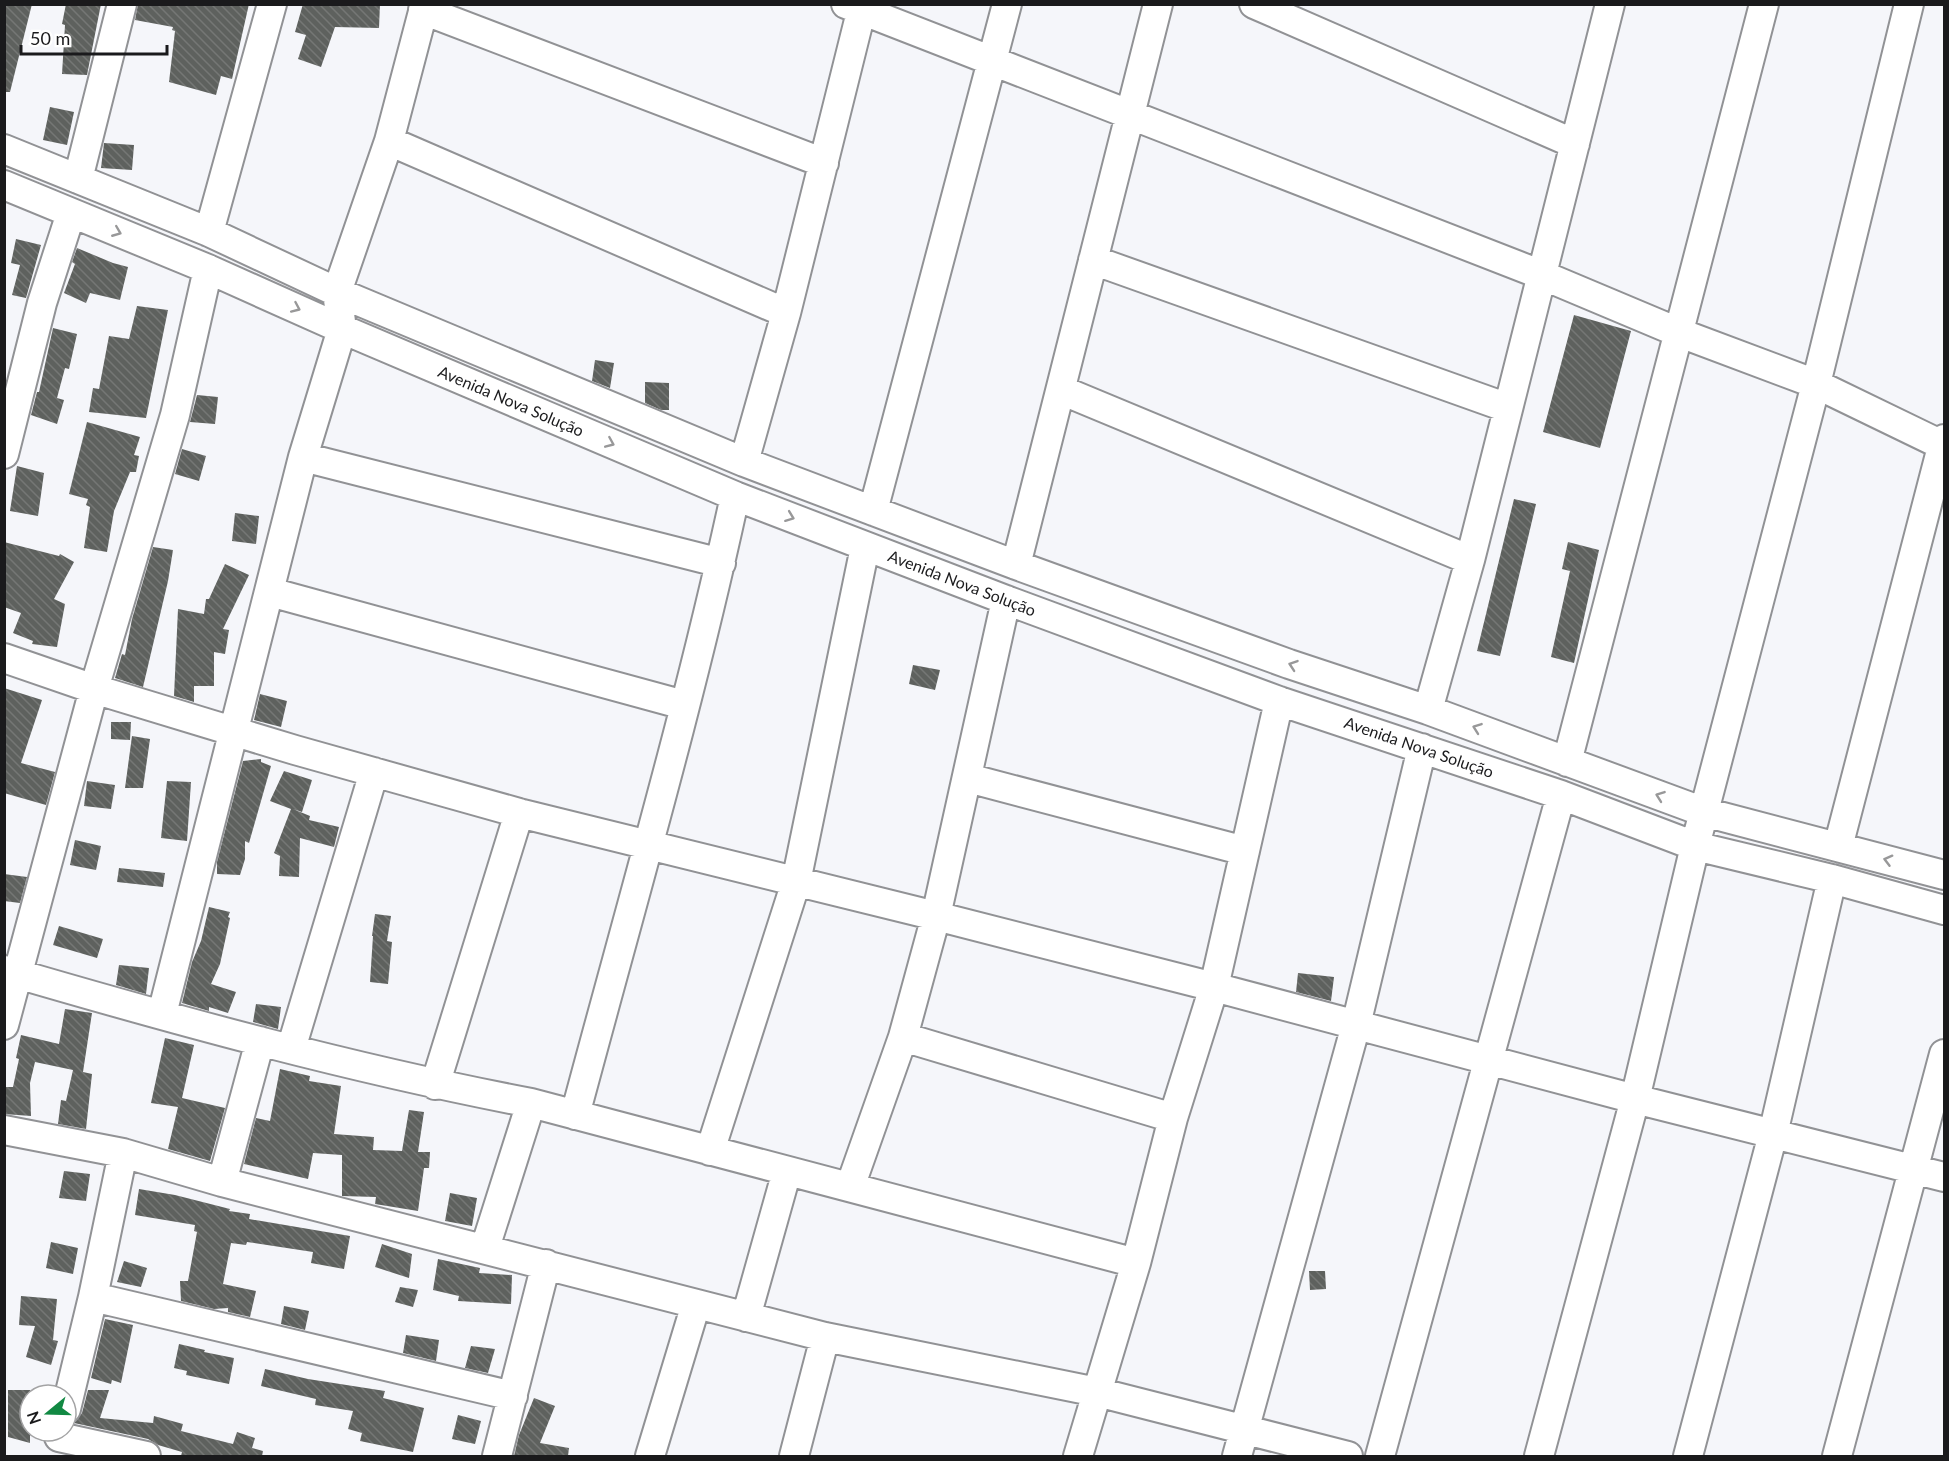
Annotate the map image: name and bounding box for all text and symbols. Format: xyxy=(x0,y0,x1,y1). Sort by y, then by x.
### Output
scale bar xyxy=(21,18,166,56)
text: 50 m xyxy=(30,27,70,49)
one-way arrow xyxy=(110,225,121,237)
one-way arrow xyxy=(289,301,300,313)
street label: Avenida Nova Solução xyxy=(435,361,587,440)
one-way arrow xyxy=(604,436,615,448)
one-way arrow xyxy=(785,510,795,523)
street label: Avenida Nova Solução xyxy=(886,546,1039,619)
one-way arrow xyxy=(1288,660,1299,672)
street label: Avenida Nova Solução xyxy=(1342,712,1496,781)
one-way arrow xyxy=(1472,723,1483,736)
one-way arrow xyxy=(1655,791,1666,804)
one-way arrow xyxy=(1883,855,1894,867)
north arrow xyxy=(18,1383,78,1443)
text: N xyxy=(22,1409,44,1427)

